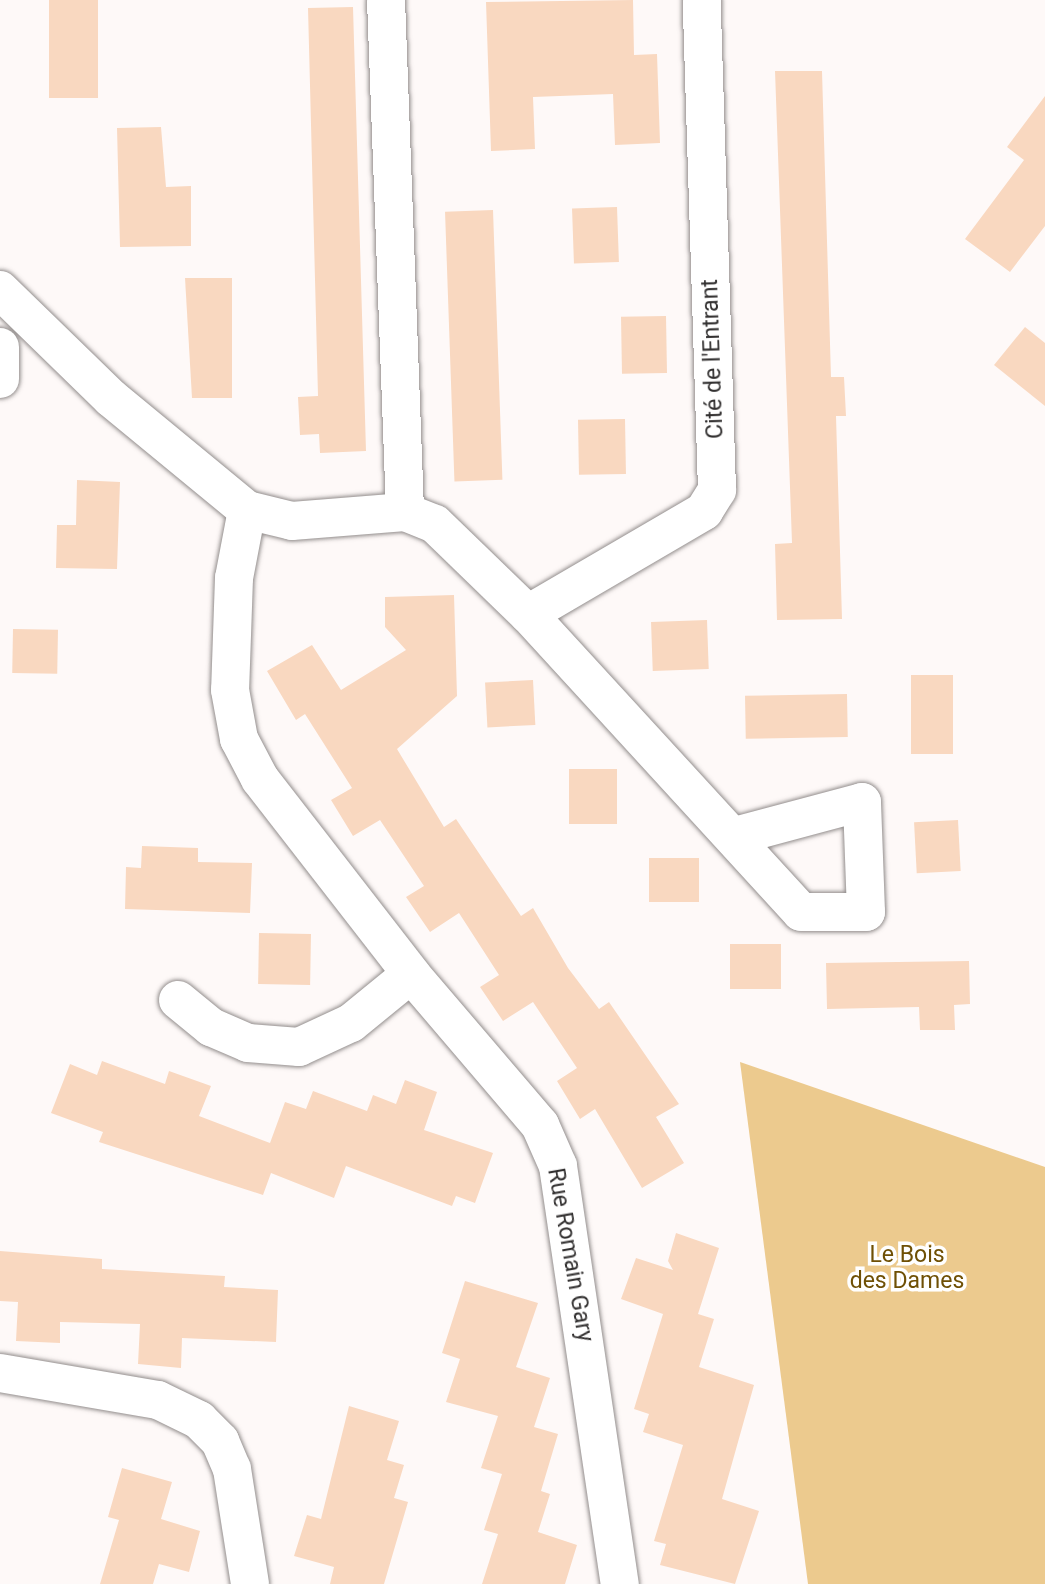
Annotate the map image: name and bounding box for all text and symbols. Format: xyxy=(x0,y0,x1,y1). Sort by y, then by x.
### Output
street label: Cité de l'Entrant xyxy=(696,279,730,439)
street label: Rue Romain Gary xyxy=(541,1166,599,1344)
park label: Le Bois des Dames xyxy=(850,1241,964,1295)

